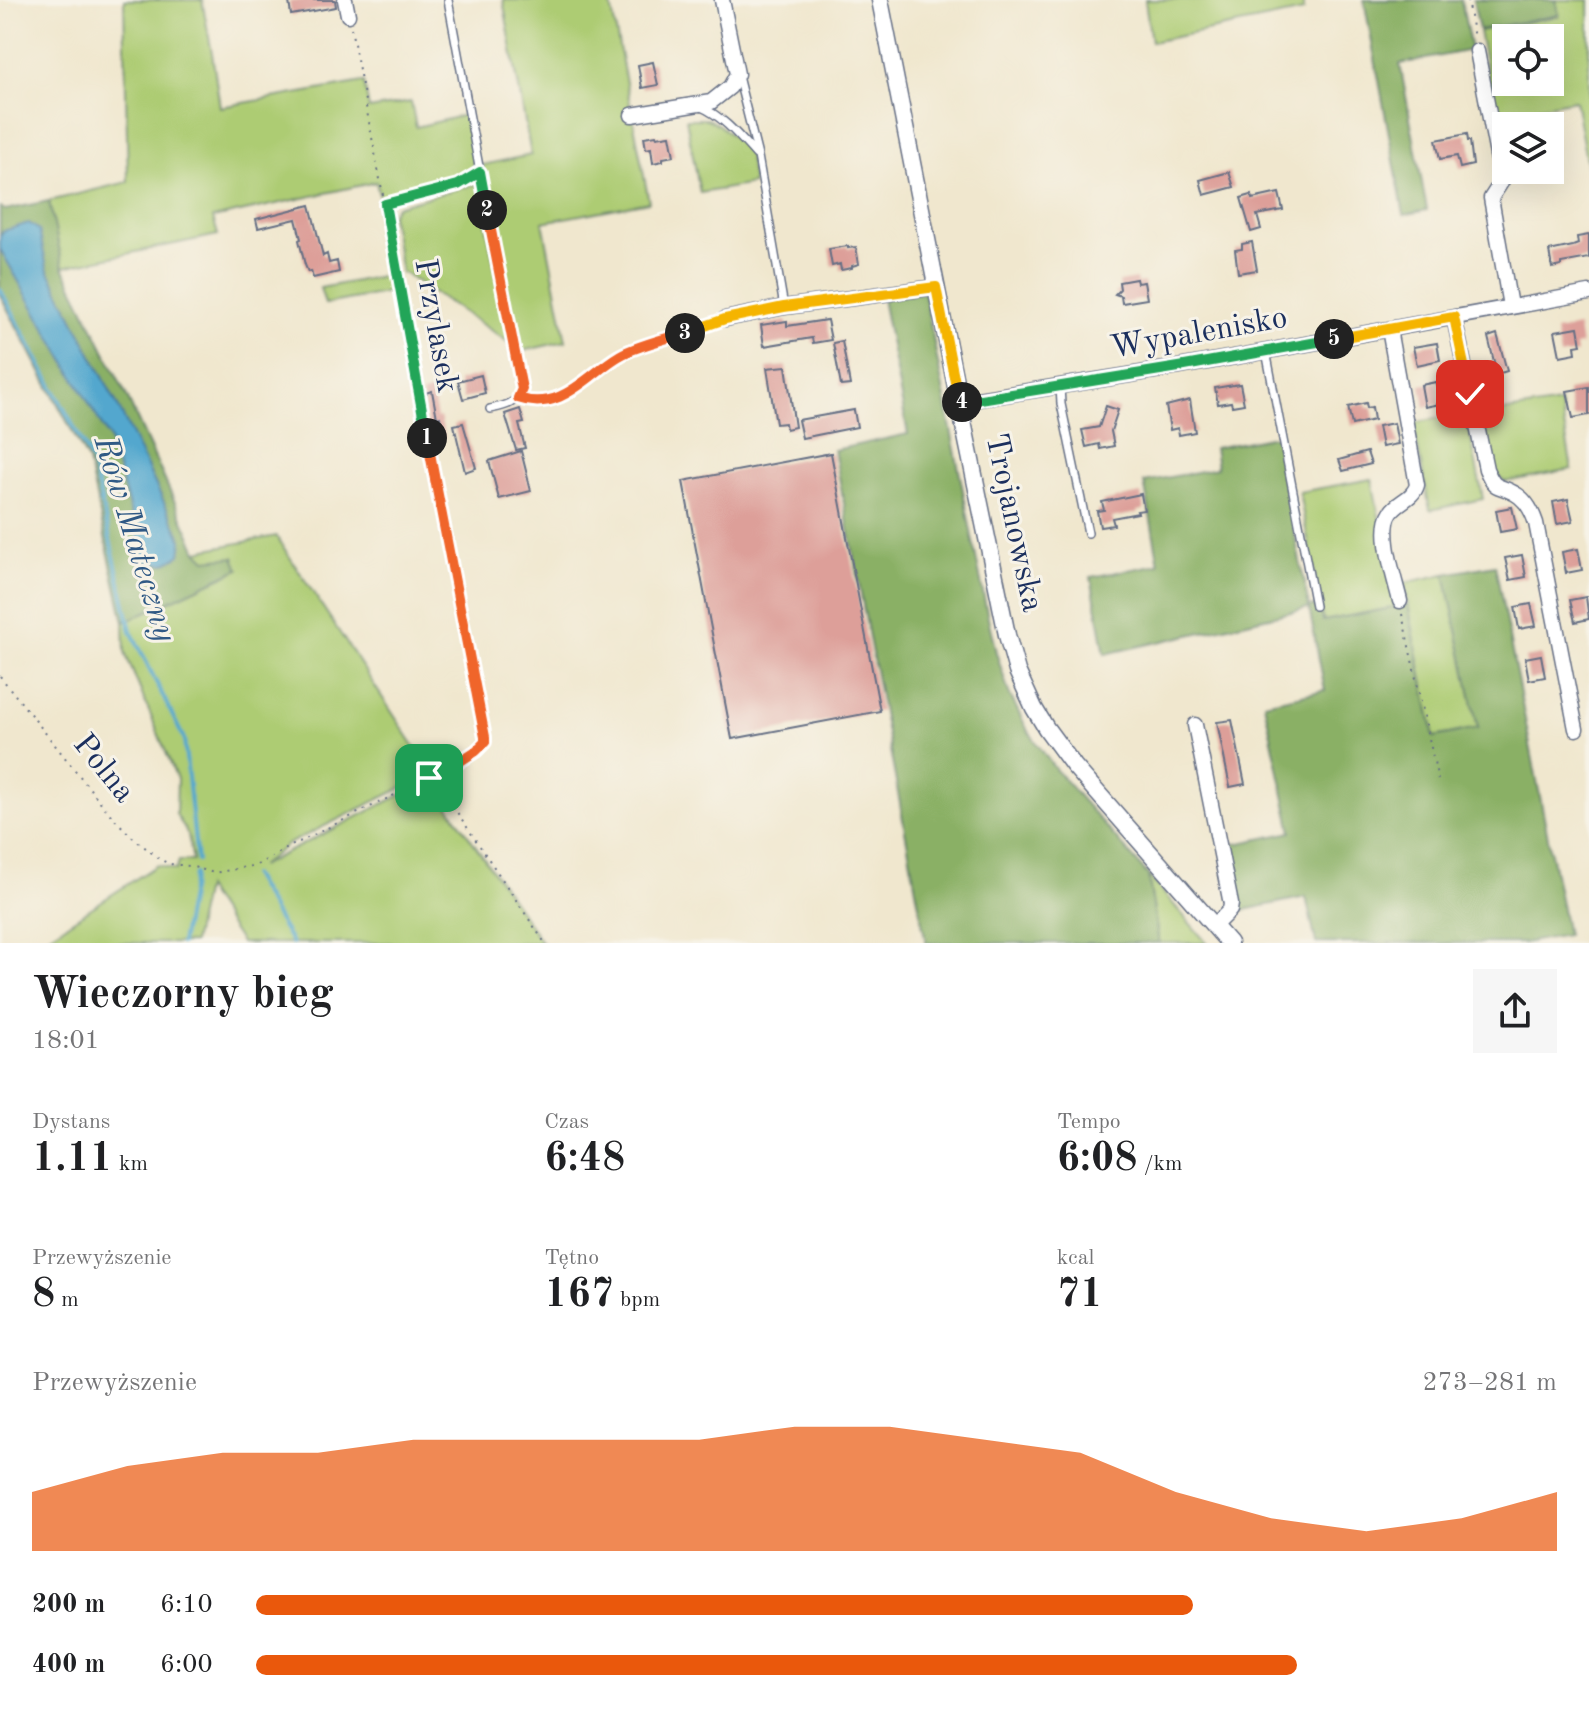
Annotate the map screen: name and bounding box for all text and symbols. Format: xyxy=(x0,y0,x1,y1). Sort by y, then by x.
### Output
map controls xyxy=(1492,24,1564,184)
button: locate xyxy=(1492,24,1564,96)
button: layers xyxy=(1492,112,1564,184)
pin: 2 xyxy=(467,190,507,230)
text: 2 xyxy=(481,199,493,221)
street label: Przylasek xyxy=(407,256,463,396)
street label: Wypalenisko xyxy=(1108,303,1290,365)
pin: 3 xyxy=(665,313,705,353)
pin: 5 xyxy=(1314,319,1354,359)
text: 3 xyxy=(679,322,691,344)
text: 5 xyxy=(1328,328,1340,350)
pin xyxy=(1436,360,1504,428)
icon: check xyxy=(1448,372,1492,416)
pin: 4 xyxy=(942,382,982,422)
text: 4 xyxy=(956,391,968,413)
pin: 1 xyxy=(407,418,447,458)
text: 1 xyxy=(421,427,433,449)
water label: Rów Mateczny xyxy=(86,431,182,647)
street label: Trojanowska xyxy=(978,431,1048,615)
street label: Polna xyxy=(66,729,140,809)
pin xyxy=(395,744,463,812)
icon: arrive xyxy=(407,756,451,800)
button: share xyxy=(1473,969,1557,1053)
text: Wieczorny bieg xyxy=(32,973,334,1017)
text: 18:01 xyxy=(32,1028,100,1054)
text: Dystans xyxy=(32,1111,110,1133)
text: Czas xyxy=(544,1111,589,1133)
text: Tempo xyxy=(1057,1111,1121,1133)
text: 1.11 xyxy=(32,1140,113,1180)
text: 6:48 xyxy=(544,1140,625,1180)
text: 6:08 xyxy=(1057,1140,1137,1180)
text: km xyxy=(113,1153,148,1175)
text: /km xyxy=(1137,1153,1182,1175)
text: Przewyższenie xyxy=(32,1247,171,1269)
text: Tętno xyxy=(544,1247,599,1269)
text: kcal xyxy=(1057,1247,1095,1269)
text: 8 xyxy=(32,1276,55,1316)
text: 167 xyxy=(544,1276,614,1316)
text: 71 xyxy=(1057,1276,1103,1316)
text: m xyxy=(55,1289,79,1311)
text: bpm xyxy=(614,1289,660,1311)
text: Przewyższenie xyxy=(32,1370,197,1396)
text: 273–281 m xyxy=(1422,1370,1557,1396)
text: 200 m xyxy=(32,1592,105,1618)
text: 6:10 xyxy=(160,1592,213,1618)
text: 400 m xyxy=(32,1652,105,1678)
text: 6:00 xyxy=(160,1652,213,1678)

